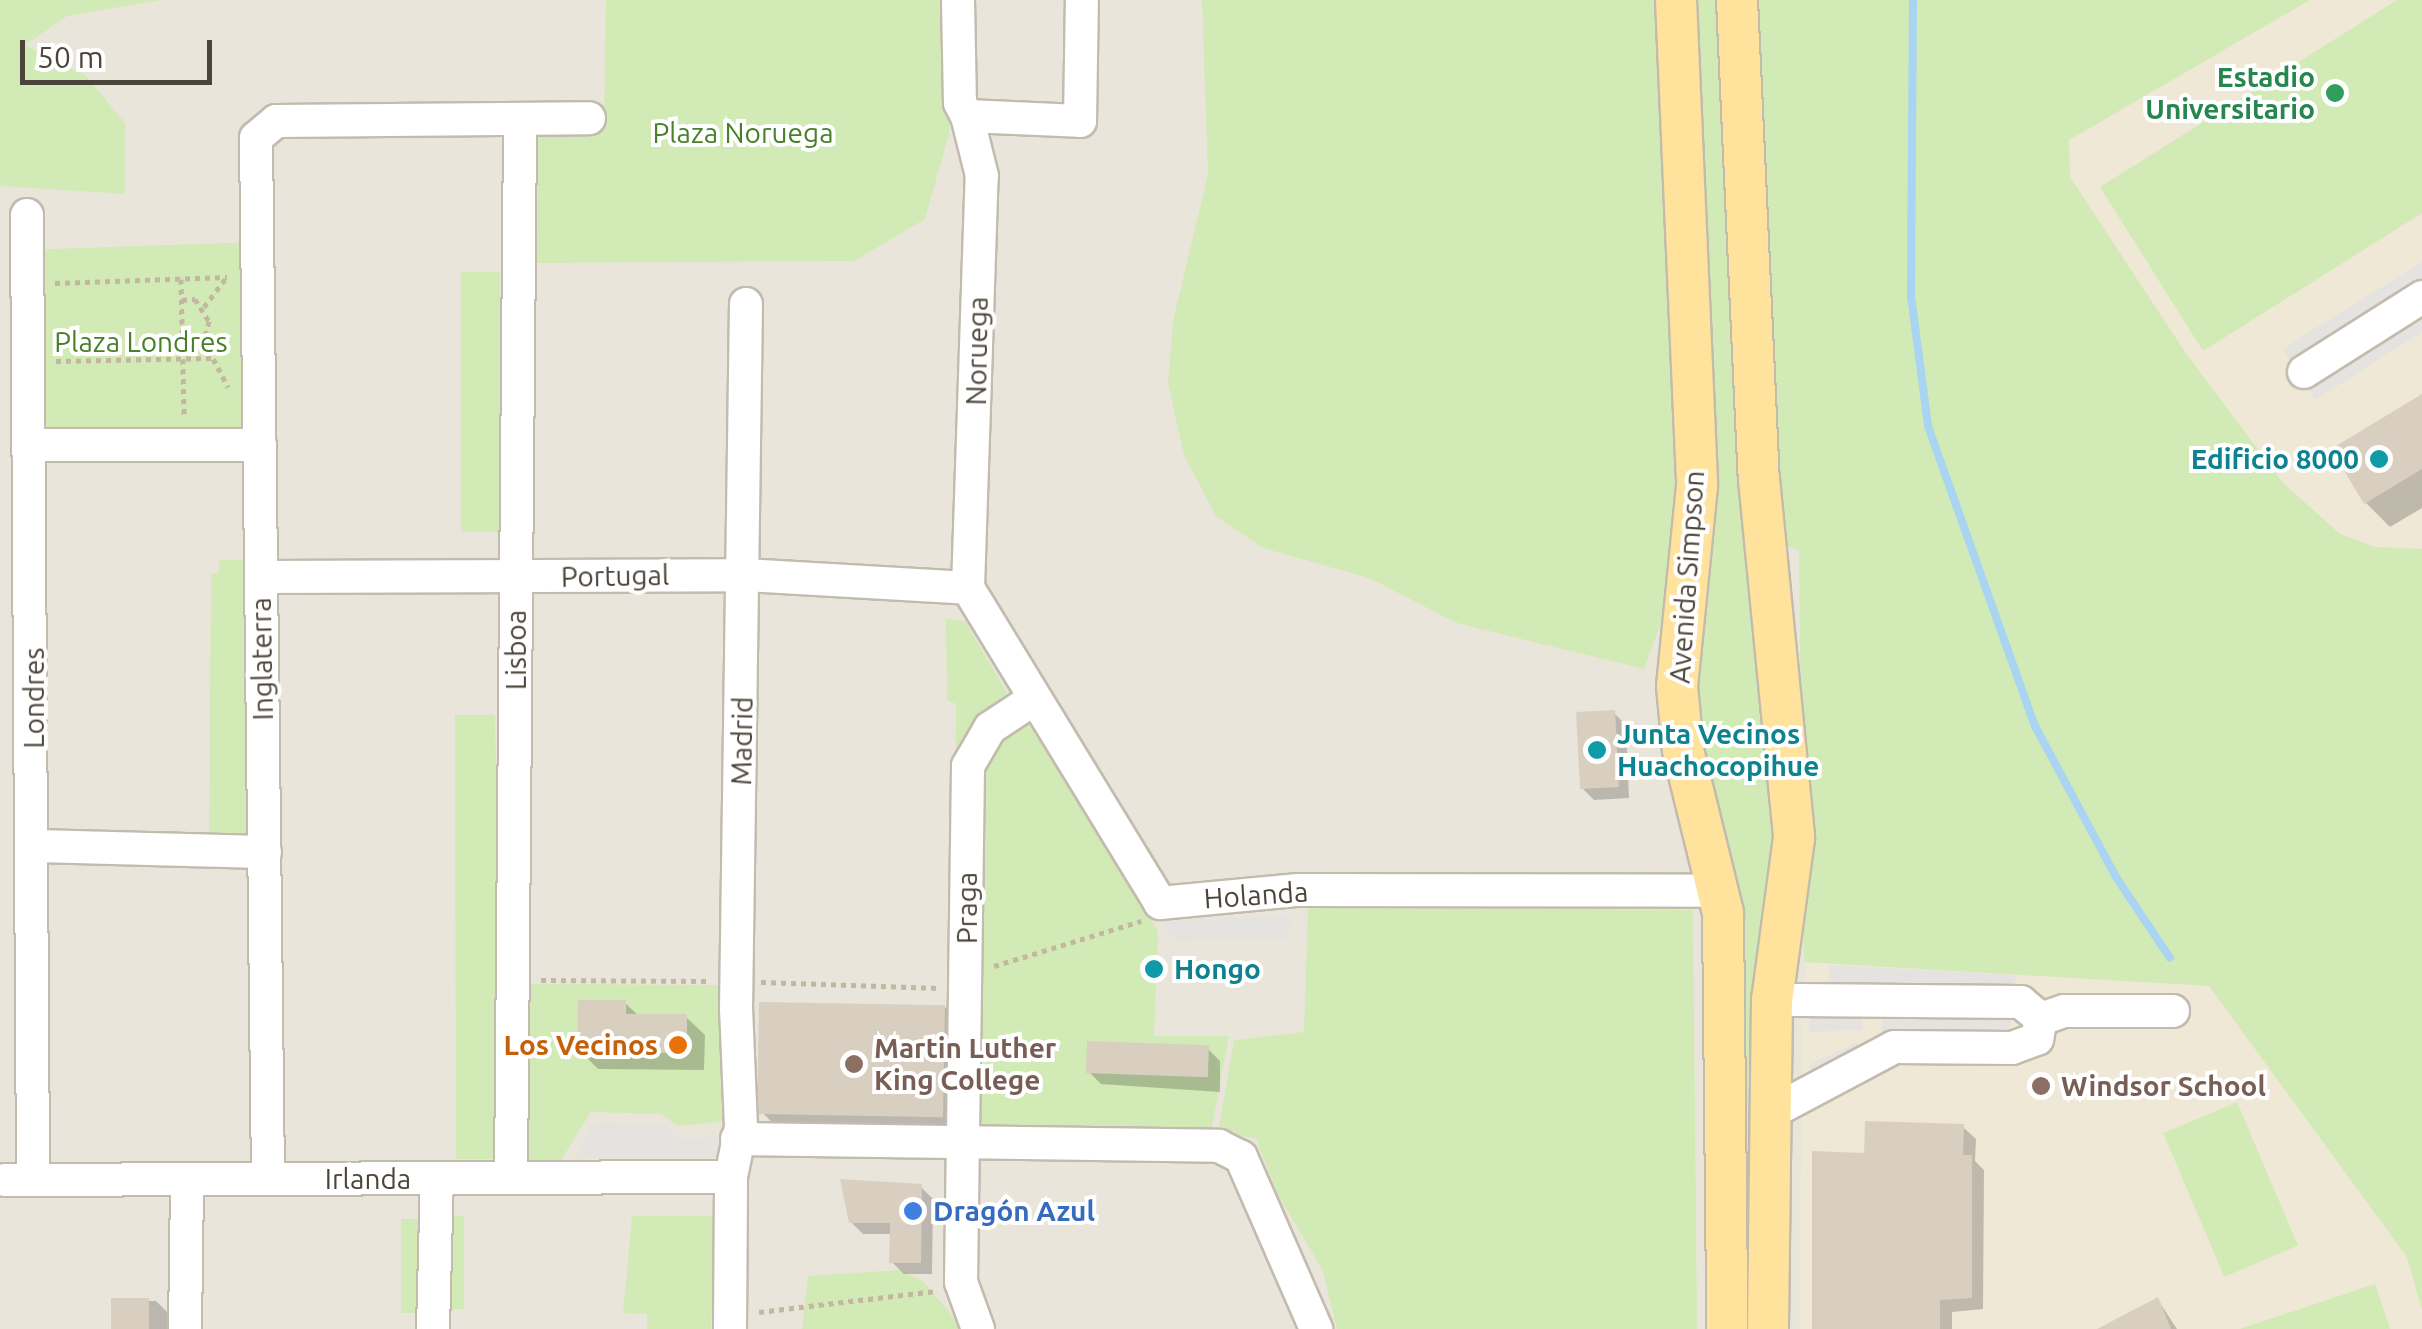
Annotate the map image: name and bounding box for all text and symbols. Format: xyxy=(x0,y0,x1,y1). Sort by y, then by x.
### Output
scale bar xyxy=(25,20,218,82)
text: 50 m xyxy=(37,40,104,74)
place label: Estadio Universitario xyxy=(2145,60,2315,126)
marker: Estadio Universitario xyxy=(2324,82,2346,104)
park label: Plaza Noruega xyxy=(652,116,834,150)
street label: Noruega xyxy=(959,296,995,406)
park label: Plaza Londres xyxy=(54,325,228,359)
place label: Edificio 8000 xyxy=(2191,442,2359,476)
marker: Edificio 8000 xyxy=(2368,448,2390,470)
street label: Avenida Simpson xyxy=(1663,469,1711,685)
street label: Portugal xyxy=(561,558,669,594)
street label: Inglaterra xyxy=(244,597,280,721)
street label: Lisboa xyxy=(499,610,533,690)
street label: Londres xyxy=(17,647,51,749)
street label: Madrid xyxy=(724,696,760,786)
place label: Junta Vecinos Huachocopihue xyxy=(1617,717,1819,783)
marker: Junta Vecinos Huachocopihue xyxy=(1586,739,1608,761)
street label: Praga xyxy=(950,872,984,944)
street label: Holanda xyxy=(1203,875,1309,915)
place label: Hongo xyxy=(1174,952,1261,986)
marker: Hongo xyxy=(1143,958,1165,980)
place label: Los Vecinos xyxy=(504,1028,658,1062)
place label: Martin Luther King College xyxy=(874,1031,1056,1097)
marker: Los Vecinos xyxy=(667,1034,689,1056)
marker: Martin Luther King College xyxy=(843,1053,865,1075)
place label: Windsor School xyxy=(2061,1069,2266,1103)
marker: Windsor School xyxy=(2030,1075,2052,1097)
street label: Irlanda xyxy=(325,1162,411,1196)
place label: Dragón Azul xyxy=(933,1194,1095,1228)
marker: Dragón Azul xyxy=(902,1200,924,1222)

